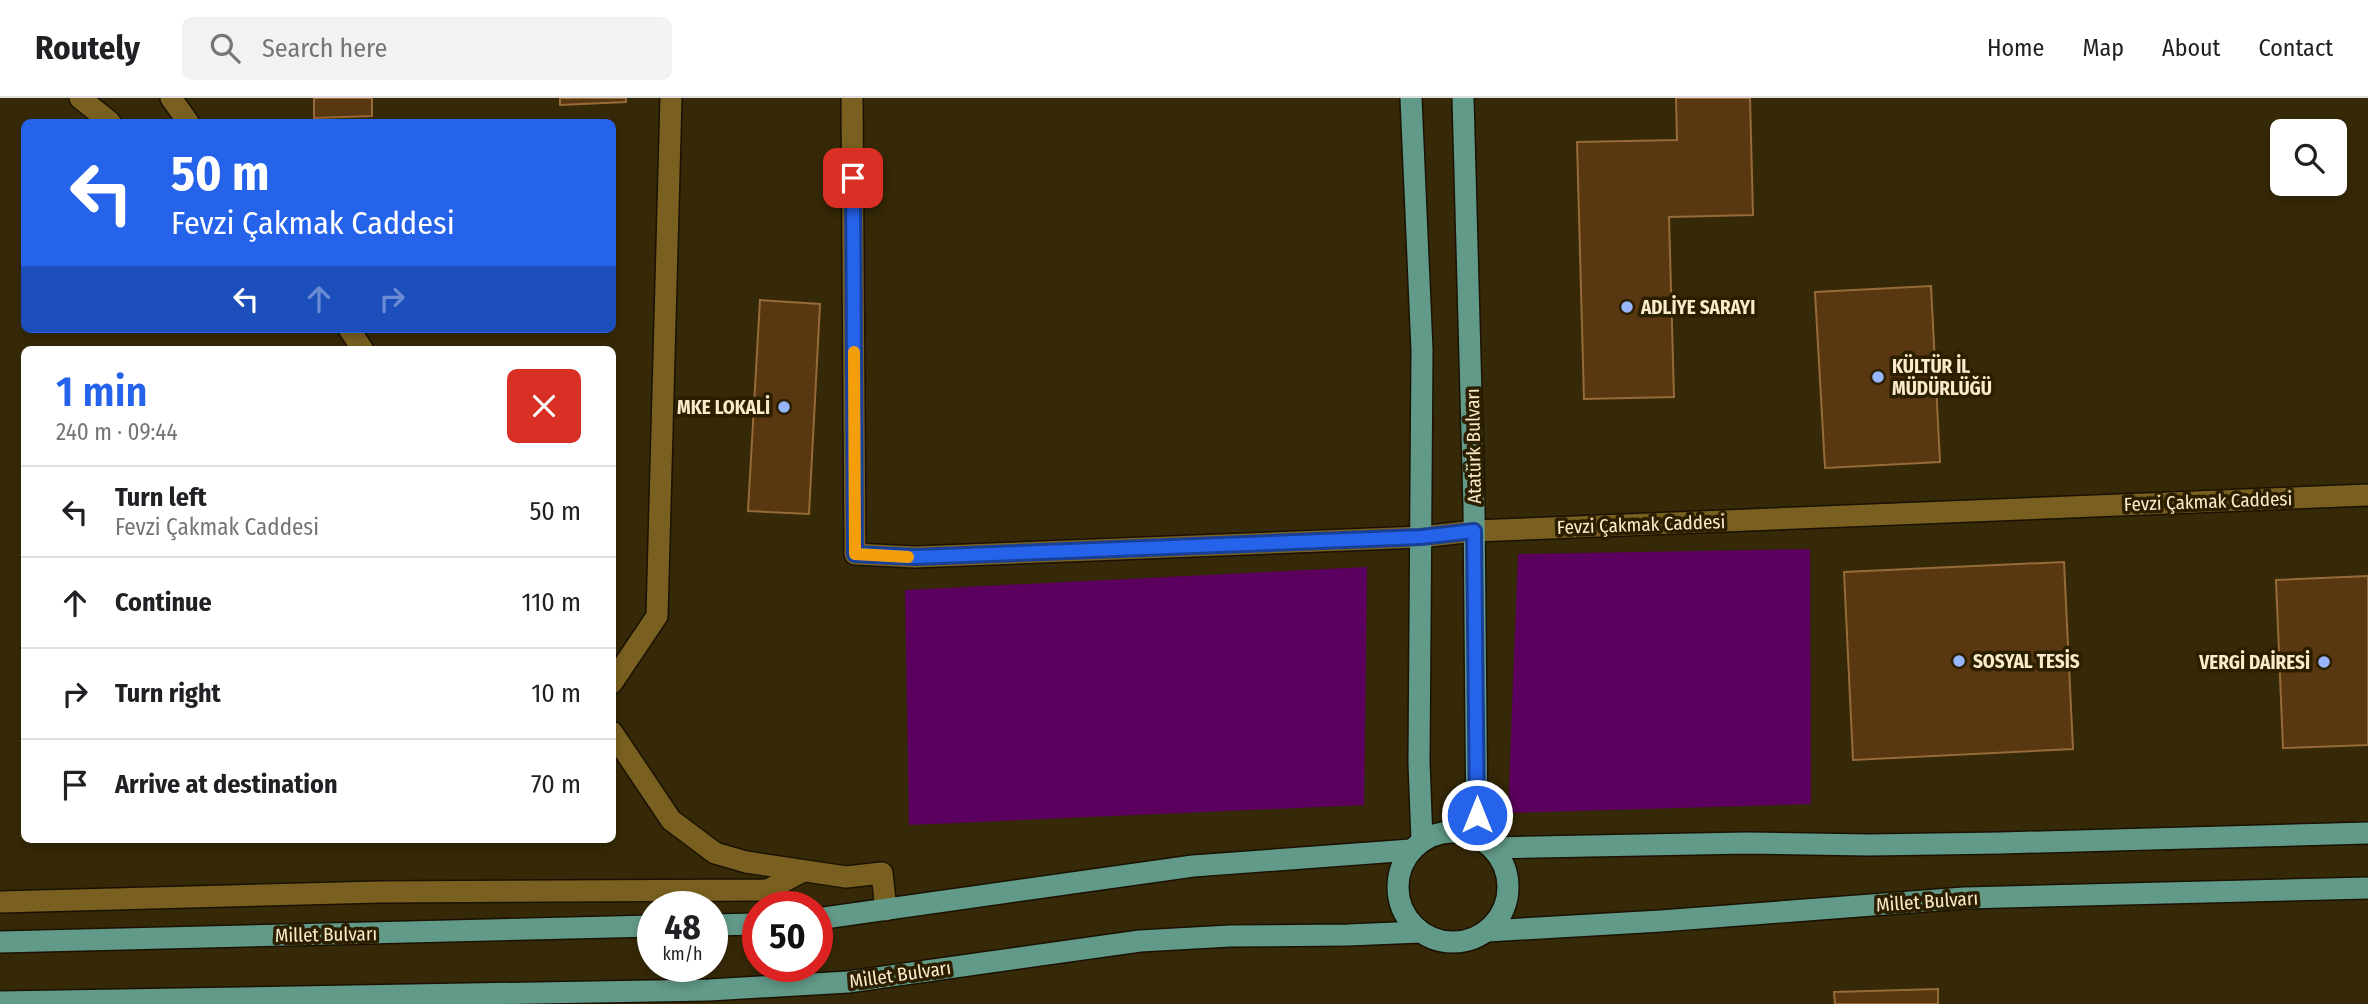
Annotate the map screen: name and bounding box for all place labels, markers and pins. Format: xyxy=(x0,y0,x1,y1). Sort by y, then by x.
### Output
pin xyxy=(823,148,883,208)
place label: ADLİYE SARAYI xyxy=(1640,295,1755,319)
marker: ADLİYE SARAYI xyxy=(1619,299,1635,315)
place label: KÜLTÜR İL MÜDÜRLÜĞÜ xyxy=(1892,354,1992,400)
marker: KÜLTÜR İL MÜDÜRLÜĞÜ xyxy=(1870,369,1886,385)
place label: MKE LOKALİ xyxy=(677,395,770,419)
marker: MKE LOKALİ xyxy=(776,399,792,415)
place label: SOSYAL TESİS xyxy=(1973,649,2080,673)
place label: VERGİ DAİRESİ xyxy=(2198,650,2310,674)
marker: SOSYAL TESİS xyxy=(1951,653,1967,669)
marker: VERGİ DAİRESİ xyxy=(2316,654,2332,670)

